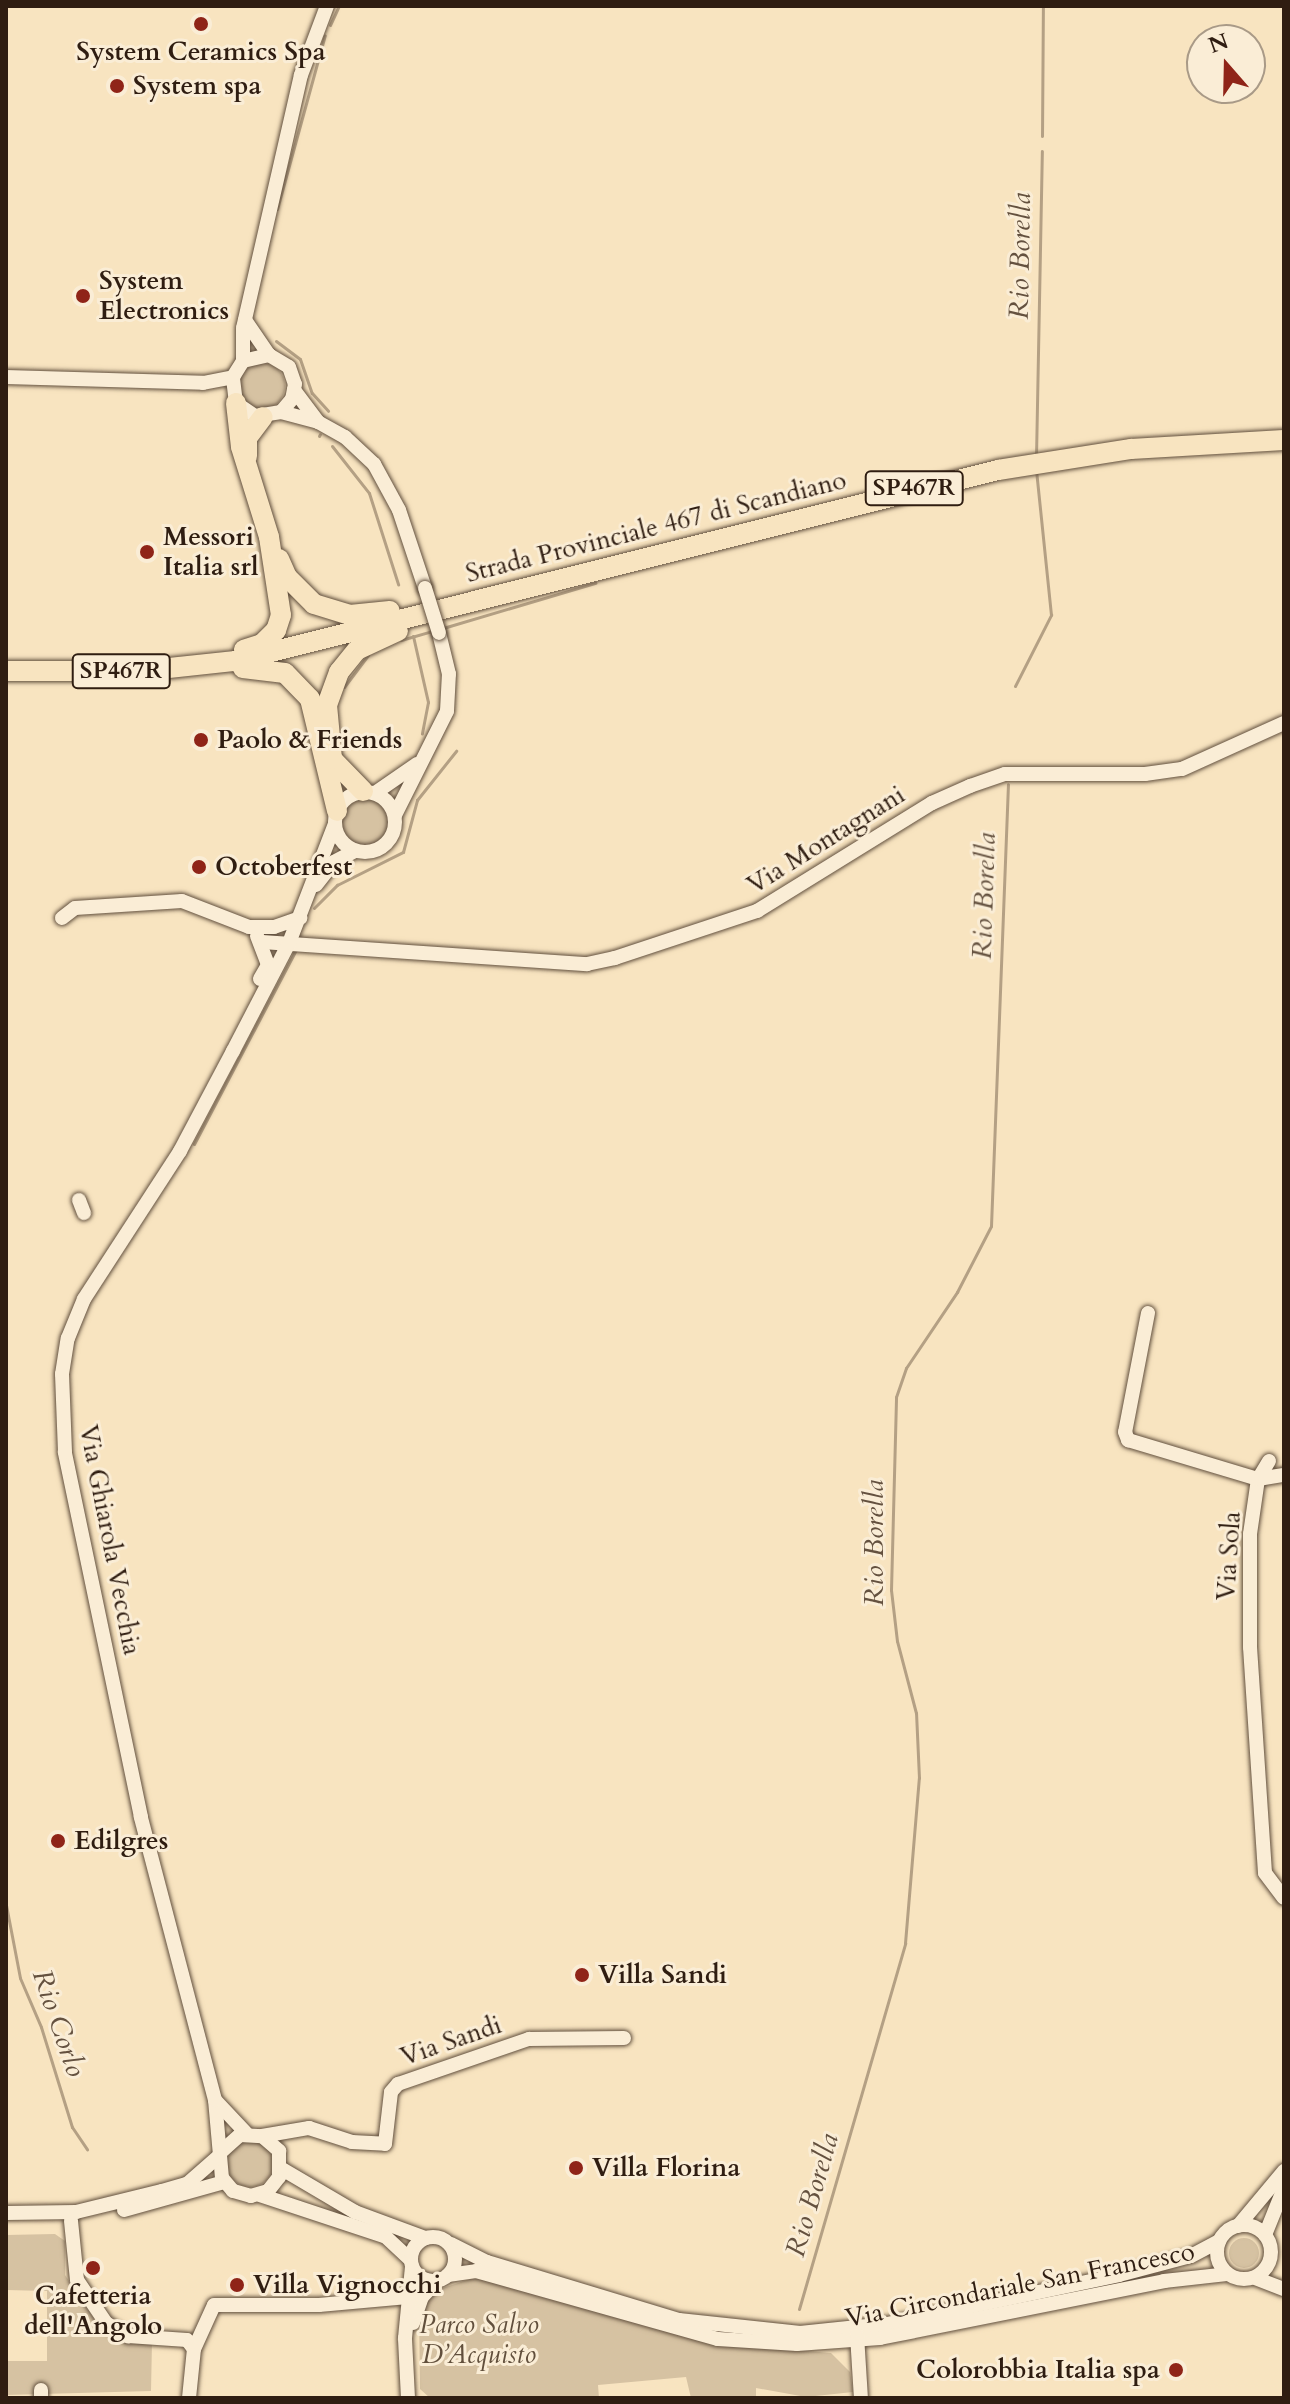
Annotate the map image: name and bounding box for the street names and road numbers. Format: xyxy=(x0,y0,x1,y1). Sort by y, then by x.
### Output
street label: Strada Provinciale 467 di Scandiano xyxy=(462,465,850,589)
road number: SP467R xyxy=(864,468,964,508)
road number: SP467R xyxy=(71,651,171,691)
street label: Via Montagnani xyxy=(741,779,911,901)
street label: Via Ghiarola Vecchia xyxy=(72,1422,148,1658)
street label: Via Sola xyxy=(1210,1510,1248,1602)
street label: Via Sandi xyxy=(396,2009,506,2073)
street label: Via Circondariale San Francesco xyxy=(843,2236,1197,2334)

